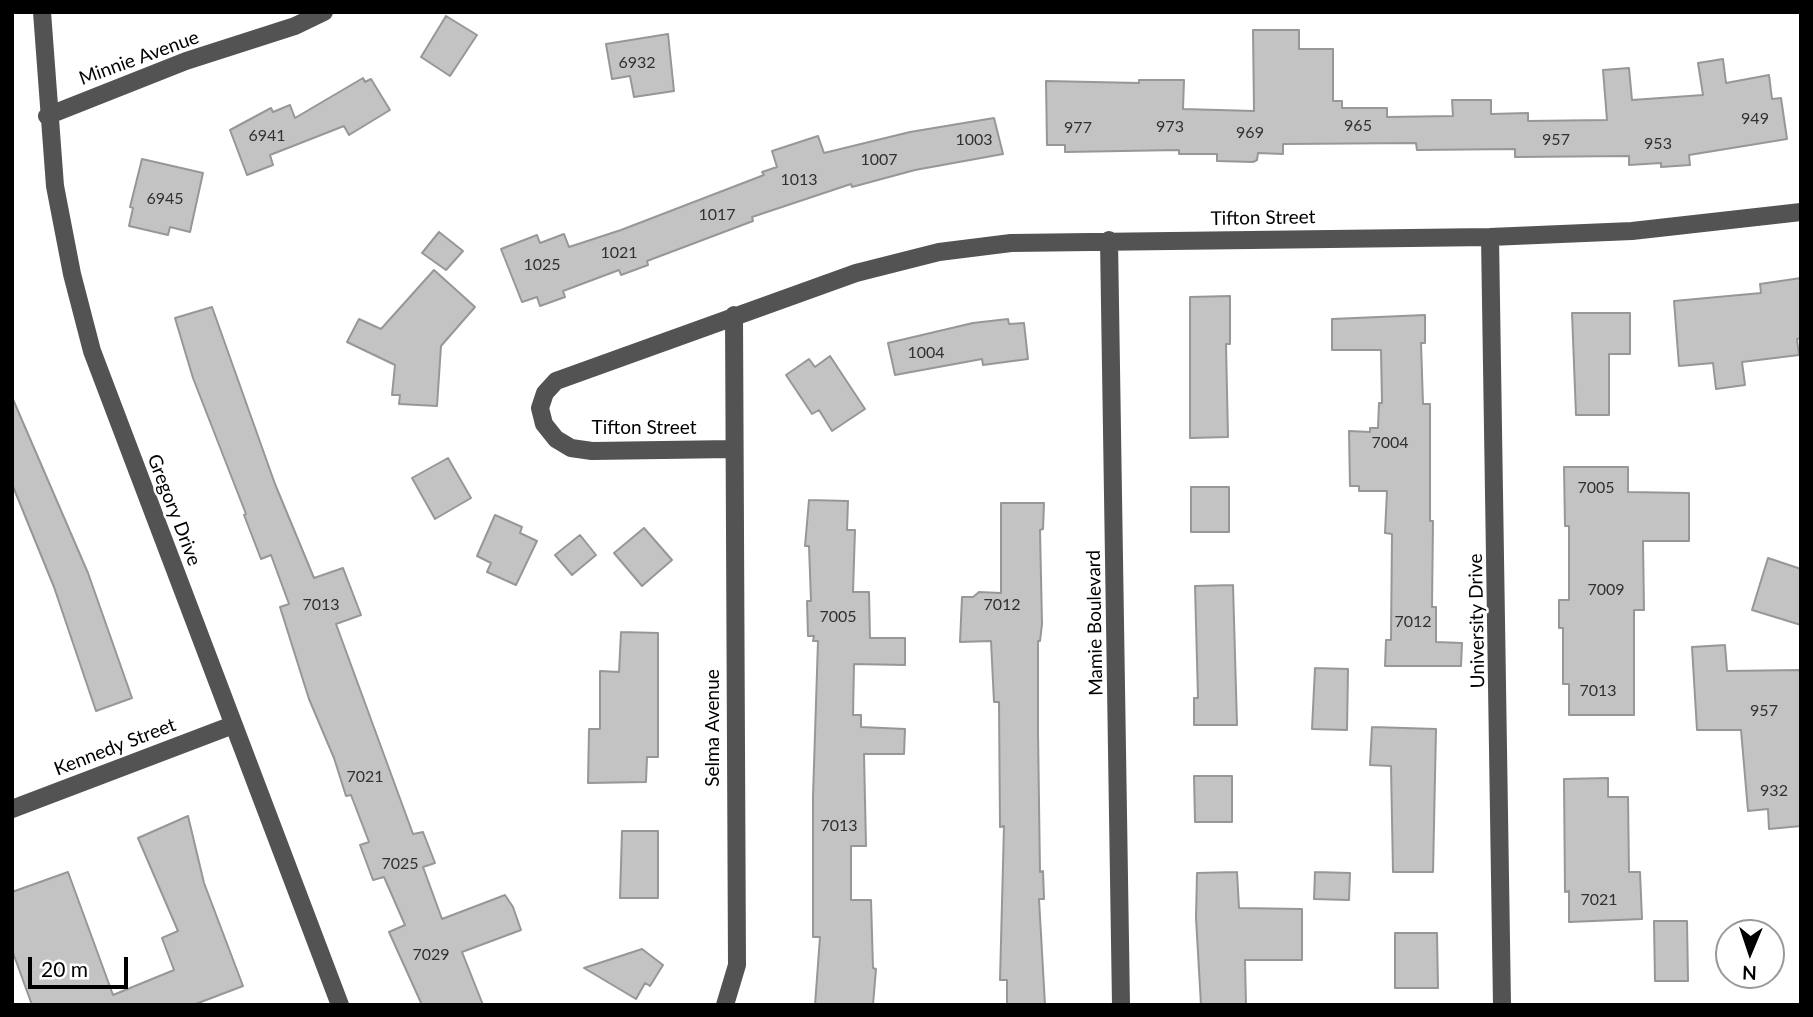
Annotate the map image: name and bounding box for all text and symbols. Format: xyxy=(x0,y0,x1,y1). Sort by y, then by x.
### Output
street label: Minnie Avenue xyxy=(76,26,202,90)
house number: 6932 xyxy=(618,53,656,73)
house number: 949 xyxy=(1741,109,1769,129)
house number: 965 xyxy=(1344,116,1372,136)
house number: 973 xyxy=(1156,117,1184,137)
house number: 977 xyxy=(1064,118,1092,138)
house number: 969 xyxy=(1236,123,1264,143)
house number: 6941 xyxy=(248,126,286,146)
house number: 1003 xyxy=(955,130,993,150)
house number: 957 xyxy=(1542,130,1570,150)
house number: 953 xyxy=(1644,134,1672,154)
house number: 1007 xyxy=(860,150,898,170)
house number: 1013 xyxy=(780,170,818,190)
house number: 6945 xyxy=(146,189,184,209)
house number: 1017 xyxy=(698,205,736,225)
street label: Tifton Street xyxy=(1210,206,1316,230)
house number: 1021 xyxy=(600,243,638,263)
house number: 1025 xyxy=(523,255,561,275)
house number: 1004 xyxy=(907,343,945,363)
street label: Tifton Street xyxy=(592,417,696,439)
house number: 7004 xyxy=(1371,433,1409,453)
street label: Gregory Drive xyxy=(142,451,206,569)
house number: 7005 xyxy=(1577,478,1615,498)
street label: Mamie Boulevard xyxy=(1082,550,1108,696)
street label: University Drive xyxy=(1464,553,1490,689)
house number: 7009 xyxy=(1587,580,1625,600)
house number: 7013 xyxy=(302,595,340,615)
house number: 7012 xyxy=(983,595,1021,615)
house number: 7005 xyxy=(819,607,857,627)
house number: 7012 xyxy=(1394,612,1432,632)
street label: Selma Avenue xyxy=(702,669,724,787)
house number: 7013 xyxy=(1579,681,1617,701)
house number: 957 xyxy=(1750,701,1778,721)
street label: Kennedy Street xyxy=(51,713,179,781)
house number: 7021 xyxy=(346,767,384,787)
house number: 932 xyxy=(1760,781,1788,801)
house number: 7013 xyxy=(820,816,858,836)
house number: 7025 xyxy=(381,854,419,874)
house number: 7021 xyxy=(1580,890,1618,910)
north arrow xyxy=(1715,919,1785,989)
scale bar xyxy=(32,944,131,988)
house number: 7029 xyxy=(412,945,450,965)
text: 20 m xyxy=(41,956,88,981)
text: N xyxy=(1742,962,1757,985)

